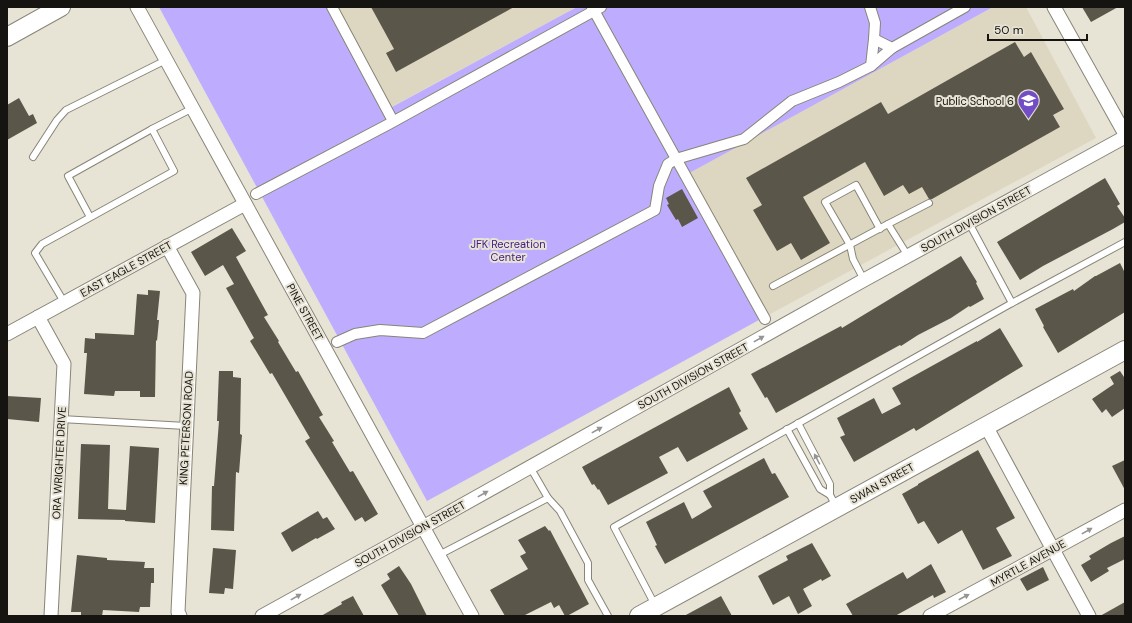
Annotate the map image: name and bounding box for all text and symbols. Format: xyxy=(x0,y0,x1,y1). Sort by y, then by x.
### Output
scale bar xyxy=(988,16,1087,42)
text: 50 m xyxy=(994,22,1023,38)
school or university icon: Public School 6 xyxy=(1016,88,1042,121)
place label: Public School 6 xyxy=(936,94,1014,108)
street label: SOUTH DIVISION STREET xyxy=(918,183,1034,255)
park label: JFK Recreation Center xyxy=(470,237,546,264)
street label: EAST EAGLE STREET xyxy=(78,238,174,300)
street label: PINE STREET xyxy=(284,281,326,343)
one-way arrow xyxy=(753,335,764,342)
street label: SOUTH DIVISION STREET xyxy=(635,340,751,412)
street label: KING PETERSON ROAD xyxy=(176,370,196,485)
street label: ORA WRIGHTER DRIVE xyxy=(49,406,69,520)
one-way arrow xyxy=(591,427,602,434)
one-way arrow xyxy=(814,454,821,465)
street label: SWAN STREET xyxy=(847,460,917,506)
one-way arrow xyxy=(477,490,489,497)
street label: SOUTH DIVISION STREET xyxy=(352,498,468,570)
one-way arrow xyxy=(1081,527,1093,534)
street label: MYRTLE AVENUE xyxy=(988,536,1068,590)
one-way arrow xyxy=(290,594,302,601)
one-way arrow xyxy=(958,594,970,601)

